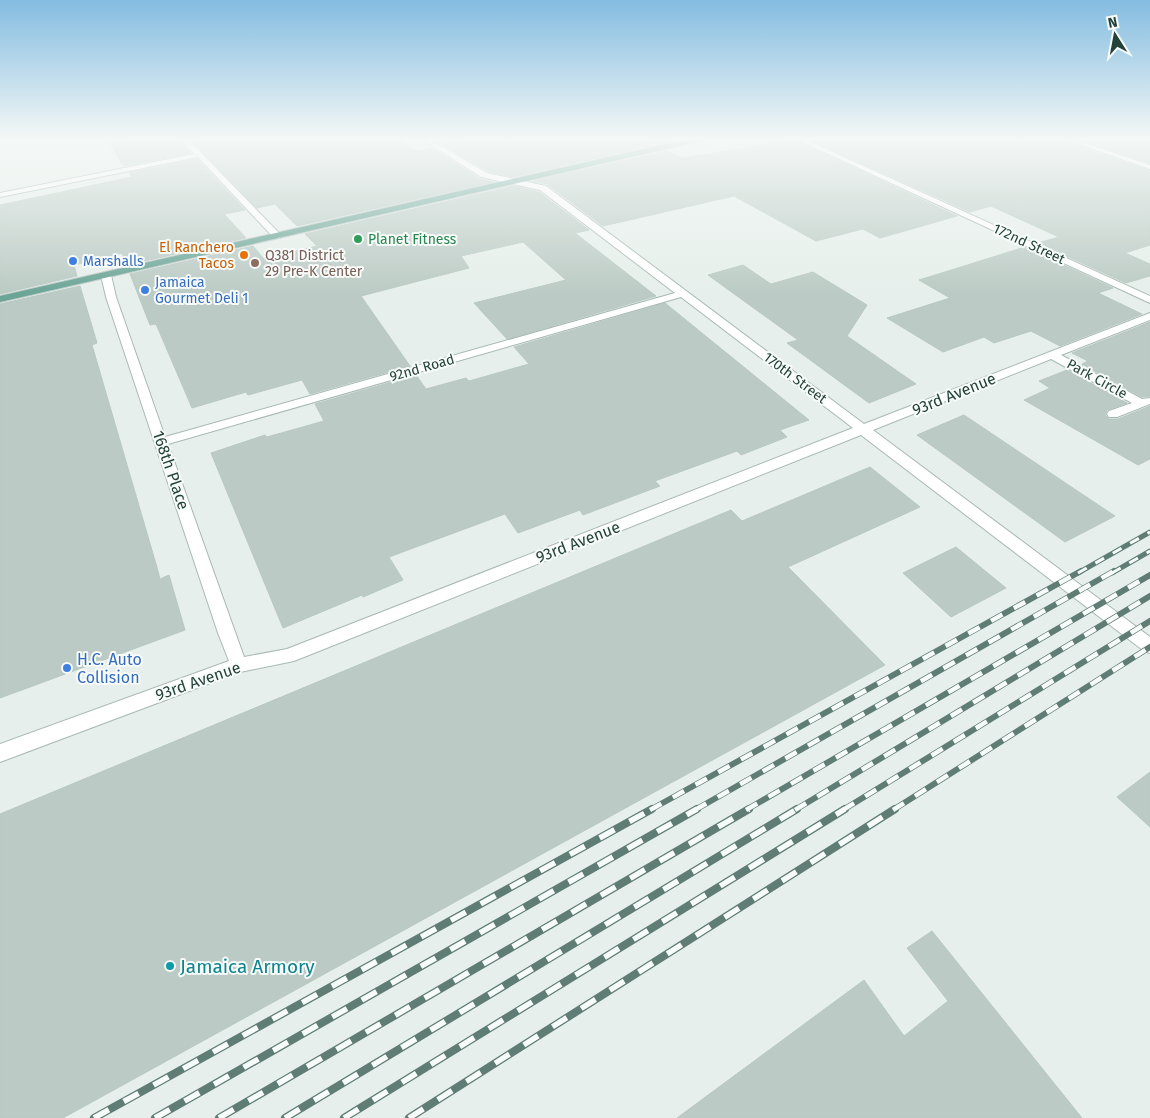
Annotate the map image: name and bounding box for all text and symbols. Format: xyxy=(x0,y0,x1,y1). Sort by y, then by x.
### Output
north arrow xyxy=(1090,10,1140,60)
text: N xyxy=(1106,13,1119,32)
street label: 172nd Street xyxy=(990,220,1068,268)
place label: Planet Fitness xyxy=(368,231,457,248)
marker: Planet Fitness xyxy=(352,233,364,245)
place label: El Ranchero Tacos xyxy=(159,239,234,272)
place label: Q381 District 29 Pre-K Center xyxy=(265,247,363,280)
marker: El Ranchero Tacos xyxy=(238,249,250,261)
place label: Marshalls xyxy=(83,253,144,270)
marker: Marshalls xyxy=(67,255,79,267)
marker: Q381 District 29 Pre-K Center xyxy=(249,257,261,269)
place label: Jamaica Gourmet Deli 1 xyxy=(155,274,248,307)
marker: Jamaica Gourmet Deli 1 xyxy=(139,284,151,296)
street label: 170th Street xyxy=(760,349,831,408)
street label: 92nd Road xyxy=(388,351,456,385)
street label: Park Circle xyxy=(1064,355,1130,403)
street label: 93rd Avenue xyxy=(909,369,999,419)
street label: 168th Place xyxy=(149,428,193,512)
street label: 93rd Avenue xyxy=(533,517,623,567)
place label: H.C. Auto Collision xyxy=(77,650,142,687)
street label: 93rd Avenue xyxy=(153,658,243,704)
marker: H.C. Auto Collision xyxy=(61,662,73,674)
place label: Jamaica Armory xyxy=(180,955,315,978)
marker: Jamaica Armory xyxy=(164,960,176,972)

